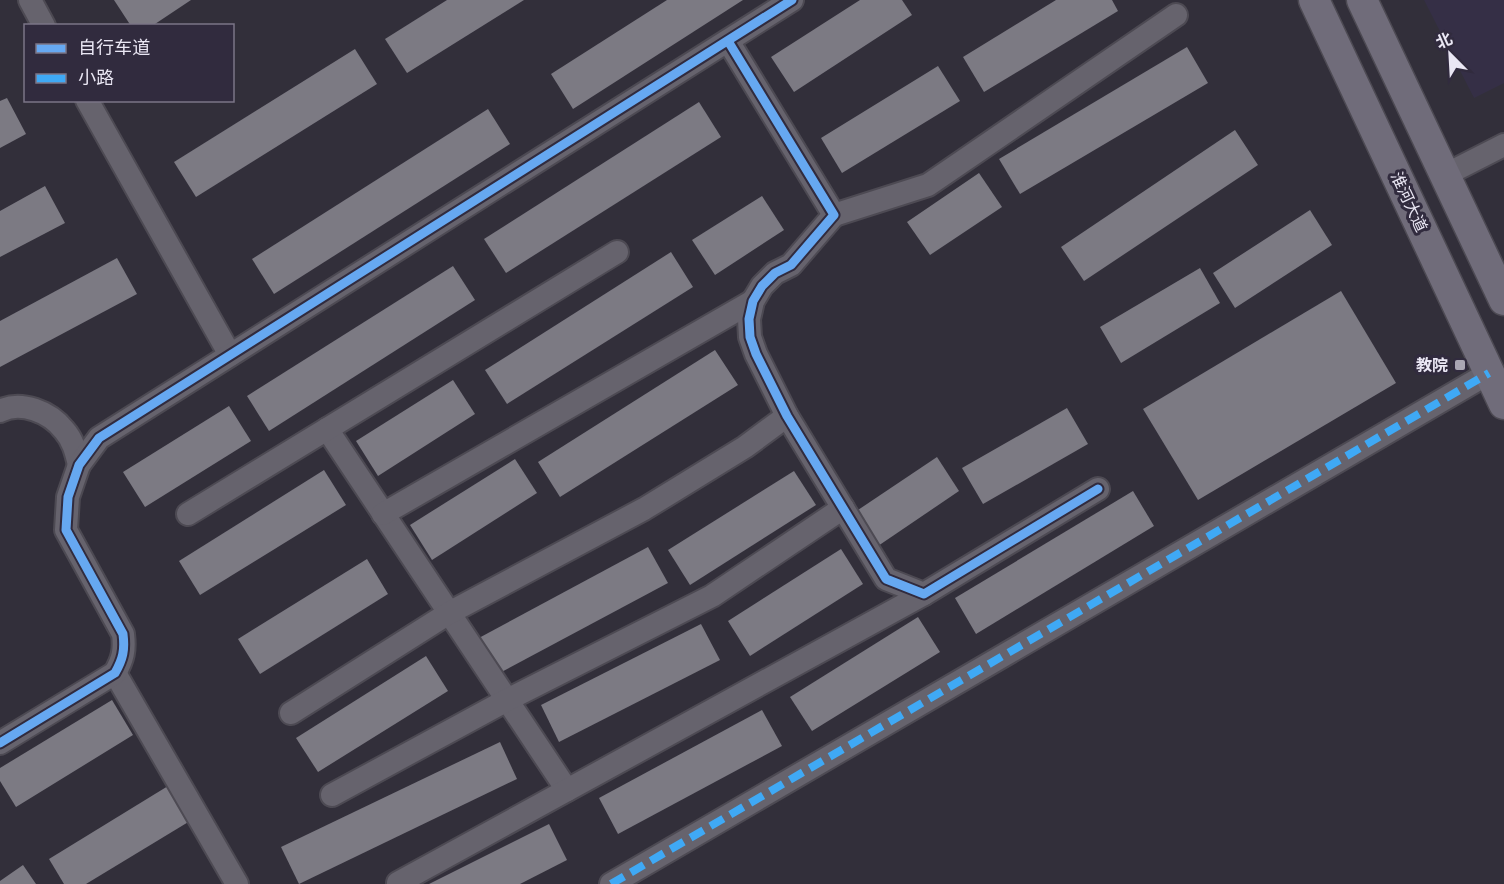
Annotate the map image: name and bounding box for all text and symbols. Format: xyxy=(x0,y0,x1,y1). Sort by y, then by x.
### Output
legend xyxy=(24,24,234,102)
north arrow xyxy=(1420,24,1480,84)
text: 北 xyxy=(1433,29,1455,53)
text: 自行车道 xyxy=(78,37,150,59)
text: 小路 xyxy=(78,67,114,89)
street label: 淮河大道 xyxy=(1387,169,1431,235)
place label: 教院 xyxy=(1416,356,1448,375)
marker: 教院 xyxy=(1453,358,1467,372)

